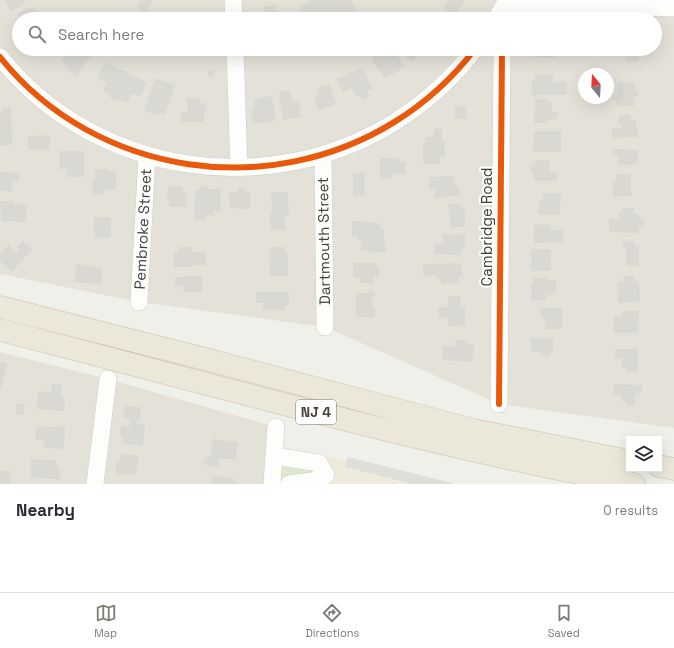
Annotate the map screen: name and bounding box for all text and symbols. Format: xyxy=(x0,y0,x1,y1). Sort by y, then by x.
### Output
search box xyxy=(12,12,662,56)
icon: search xyxy=(26,23,48,45)
text: Search here xyxy=(58,25,144,44)
north arrow xyxy=(578,68,614,104)
street label: Pembroke Street xyxy=(130,168,155,290)
street label: Cambridge Road xyxy=(477,168,496,287)
street label: Dartmouth Street xyxy=(313,177,334,305)
road number: NJ 4 xyxy=(296,400,336,424)
map controls xyxy=(626,436,662,472)
button: layers xyxy=(626,436,662,472)
text: Nearby xyxy=(16,499,75,521)
text: 0 results xyxy=(603,502,658,519)
tab: Map xyxy=(94,602,117,640)
tab: Directions xyxy=(305,602,359,640)
tab: Saved xyxy=(548,602,580,640)

